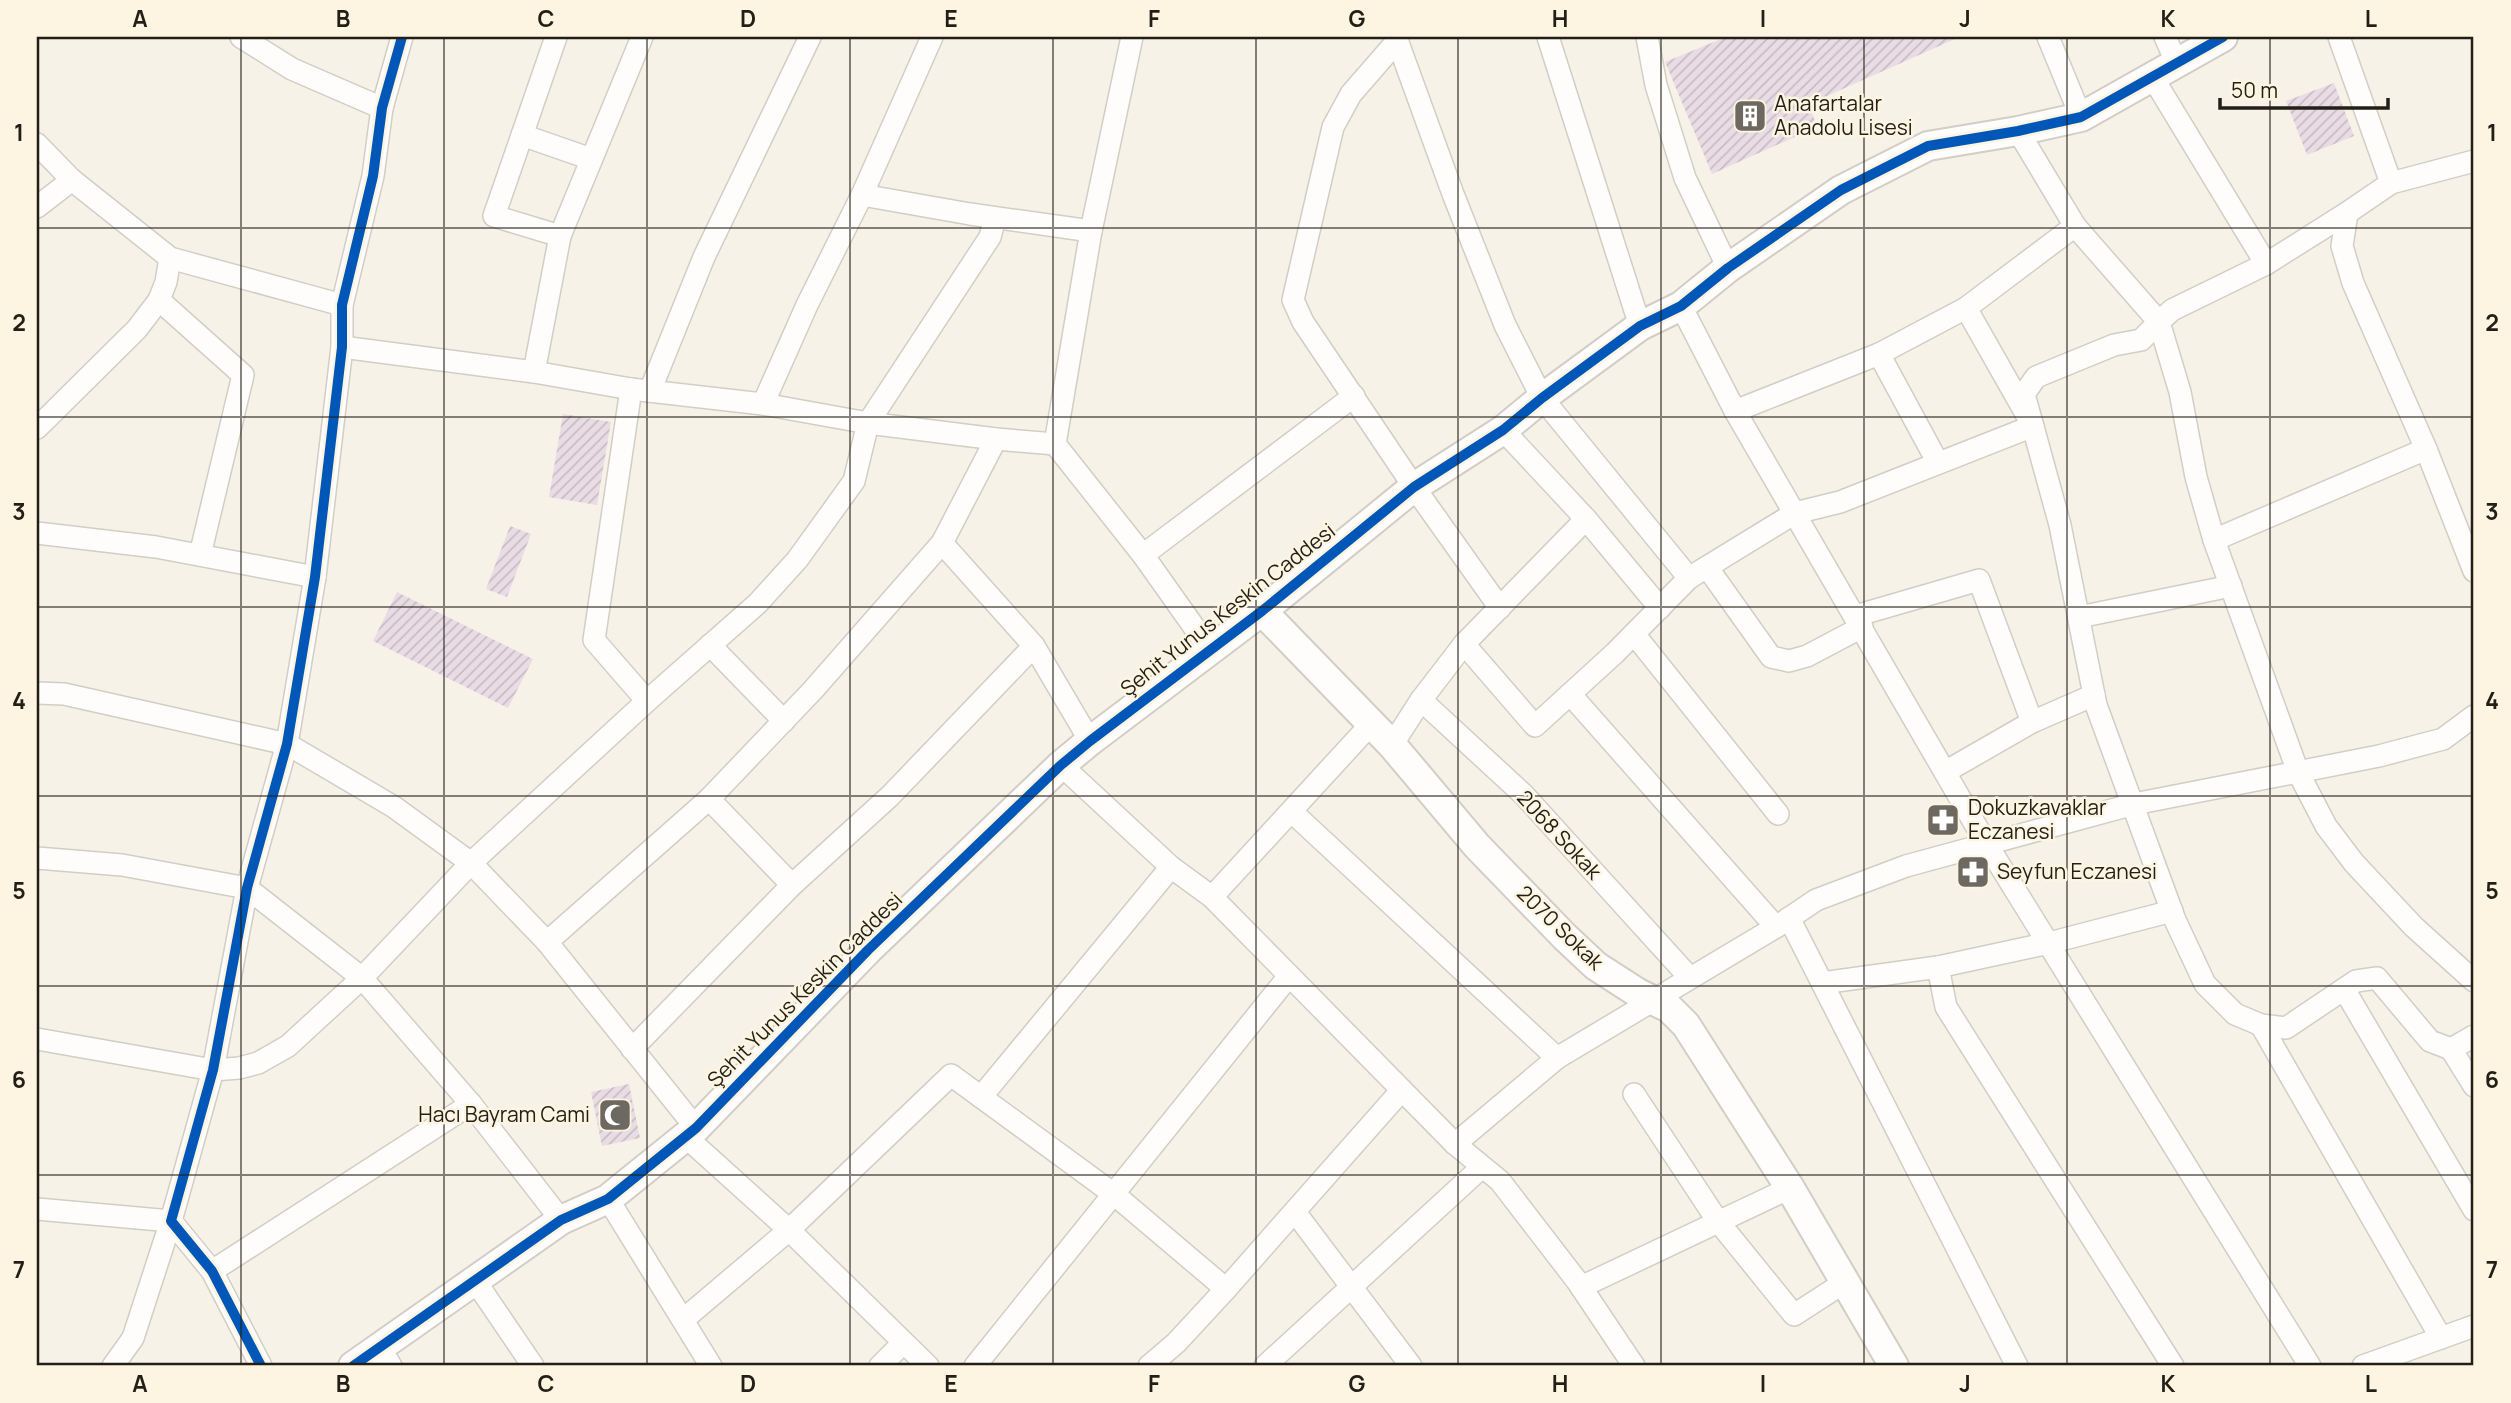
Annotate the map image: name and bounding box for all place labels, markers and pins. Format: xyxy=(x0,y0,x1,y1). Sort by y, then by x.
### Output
place label: Anafartalar Anadolu Lisesi xyxy=(1774,89,1913,141)
building icon: Anafartalar Anadolu Lisesi xyxy=(1731,97,1769,135)
place label: Dokuzkavaklar Eczanesi xyxy=(1968,793,2107,845)
pharmacy icon: Dokuzkavaklar Eczanesi xyxy=(1924,801,1962,839)
pharmacy icon: Seyfun Eczanesi xyxy=(1954,853,1992,891)
place label: Seyfun Eczanesi xyxy=(1997,857,2157,885)
mosque icon: Hacı Bayram Cami xyxy=(596,1096,634,1134)
place label: Hacı Bayram Cami xyxy=(418,1100,590,1128)

